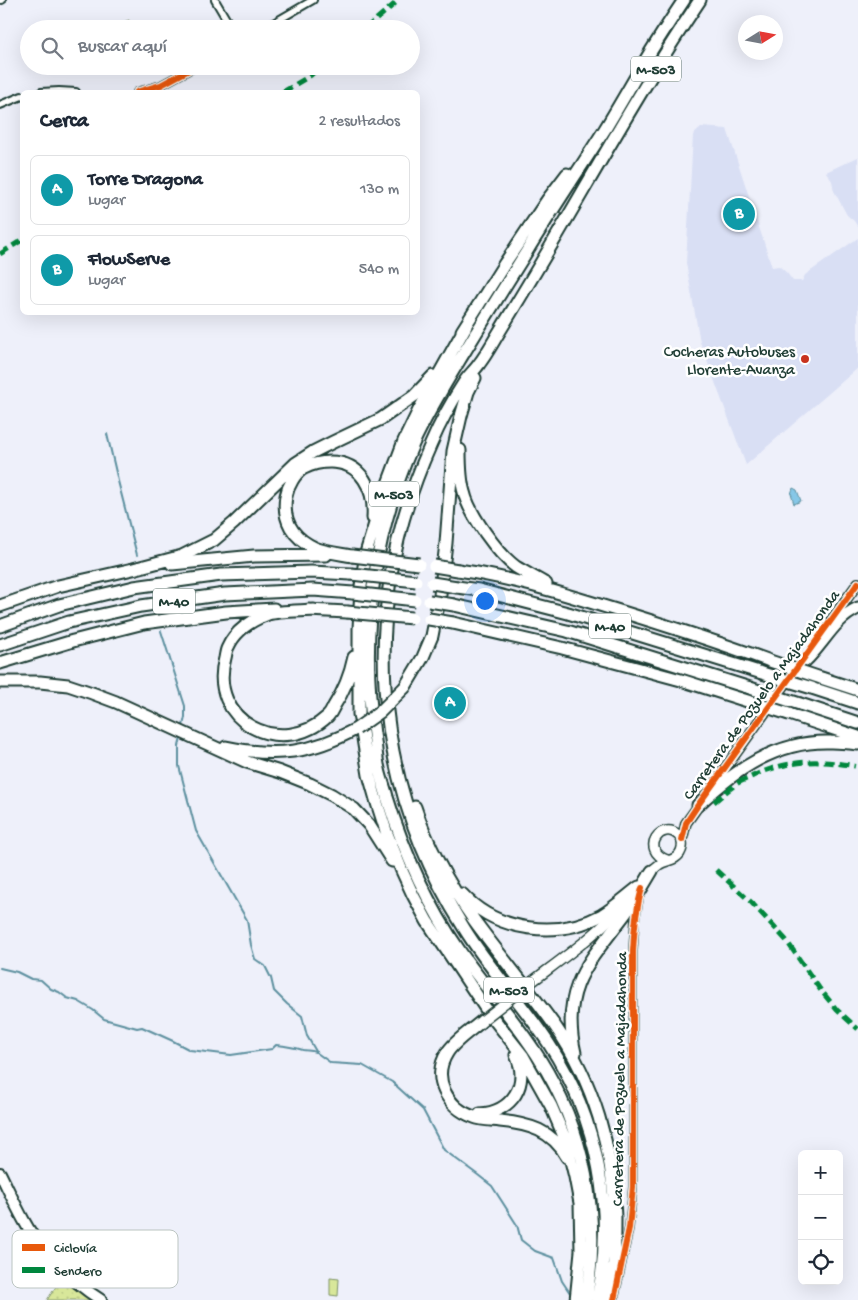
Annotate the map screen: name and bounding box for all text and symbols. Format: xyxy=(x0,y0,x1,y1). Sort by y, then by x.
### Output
north arrow xyxy=(738,15,783,60)
search box xyxy=(20,20,420,75)
icon: search xyxy=(38,34,66,62)
text: Buscar aquí xyxy=(78,36,167,59)
road number: M-503 xyxy=(631,56,681,82)
text: Cerca xyxy=(40,110,88,135)
text: 2 resultados xyxy=(319,113,400,132)
text: Torre Dragona xyxy=(88,169,203,192)
text: A xyxy=(52,181,62,200)
text: 130 m xyxy=(360,181,399,200)
text: Lugar xyxy=(88,192,125,211)
pin: B xyxy=(723,195,755,233)
text: FlowServe xyxy=(88,249,170,272)
text: B xyxy=(53,261,61,280)
text: 540 m xyxy=(359,261,399,280)
text: Lugar xyxy=(88,272,125,291)
place label: Cocheras Autobuses Llorente-Avanza xyxy=(664,344,796,381)
marker: Cocheras Autobuses Llorente-Avanza xyxy=(799,353,811,365)
road number: M-503 xyxy=(369,482,419,506)
street label: Carretera de Pozuelo a Majadahonda xyxy=(680,587,846,805)
road number: M-40 xyxy=(153,588,195,614)
your location xyxy=(472,588,498,614)
road number: M-40 xyxy=(589,614,631,638)
pin: A xyxy=(434,684,466,722)
street label: Carretera de Pozuelo a Majadahonda xyxy=(610,951,633,1206)
road number: M-503 xyxy=(484,978,534,1002)
map controls xyxy=(798,1150,843,1285)
button: + xyxy=(798,1150,843,1195)
button: − xyxy=(798,1195,843,1240)
legend xyxy=(12,1230,178,1288)
button: locate xyxy=(798,1240,843,1285)
text: Ciclovía xyxy=(54,1241,98,1258)
text: Sendero xyxy=(54,1264,102,1281)

